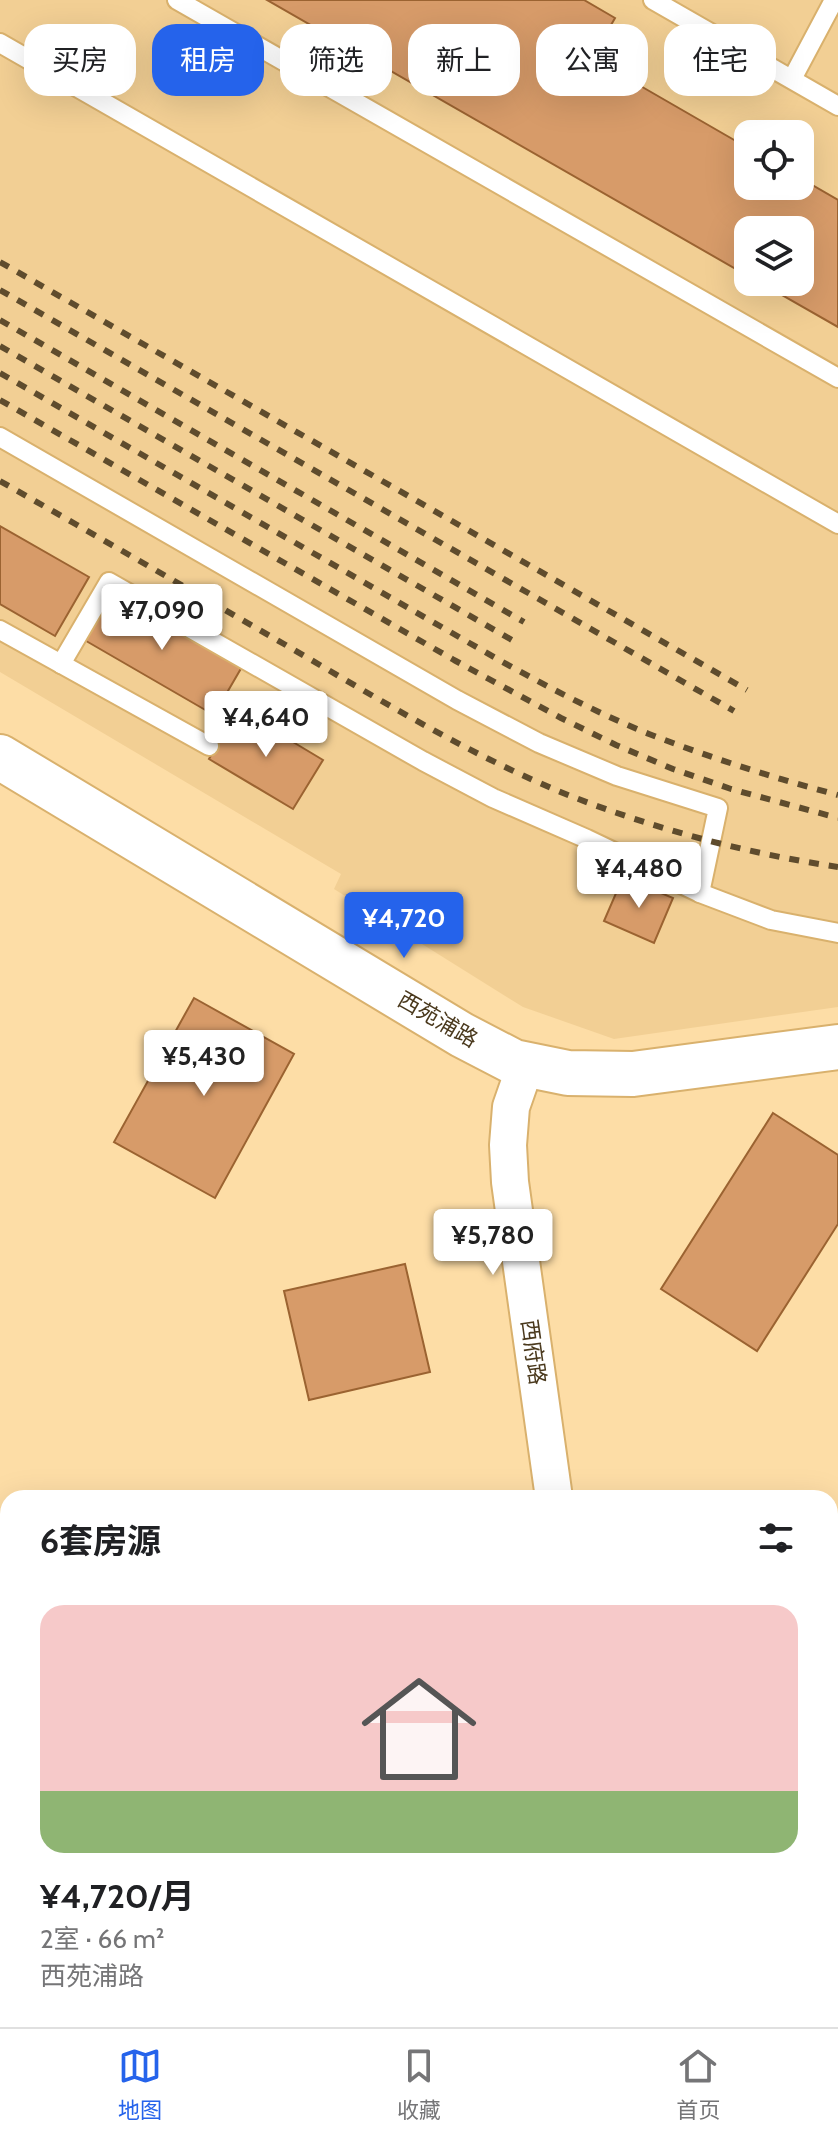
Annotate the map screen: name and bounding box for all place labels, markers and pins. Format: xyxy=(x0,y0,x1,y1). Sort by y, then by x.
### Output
pin: ¥7,090 xyxy=(97,584,227,652)
pin: ¥4,640 xyxy=(201,691,331,759)
pin: ¥4,480 xyxy=(574,842,704,910)
pin: ¥4,720 xyxy=(339,892,469,960)
pin: ¥5,430 xyxy=(139,1030,269,1098)
pin: ¥5,780 xyxy=(428,1209,558,1277)

